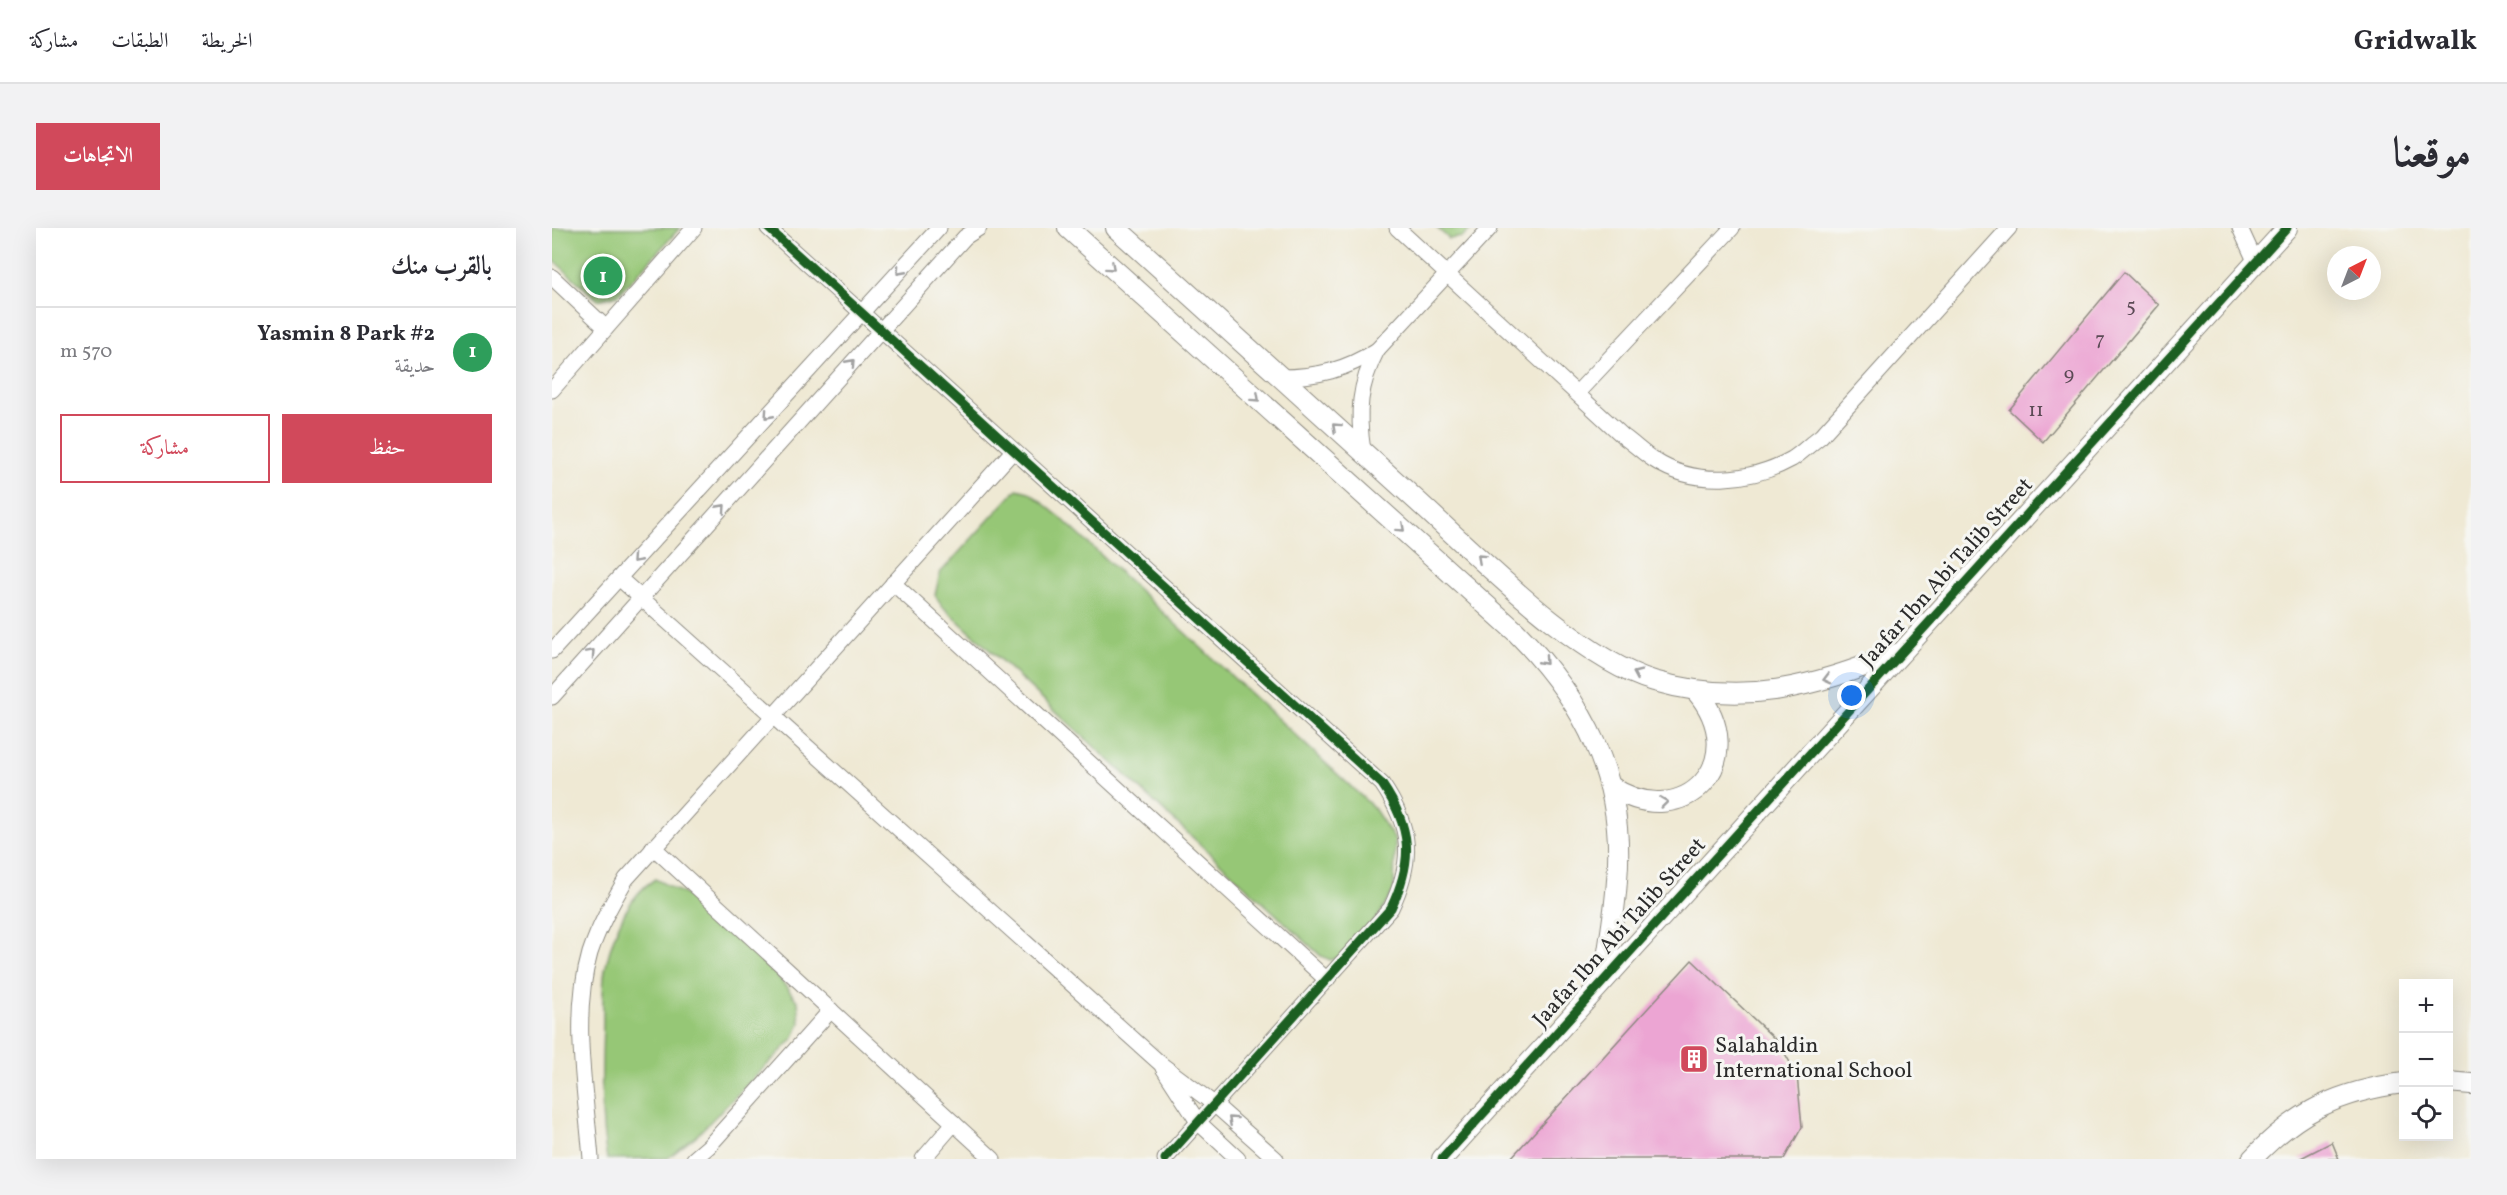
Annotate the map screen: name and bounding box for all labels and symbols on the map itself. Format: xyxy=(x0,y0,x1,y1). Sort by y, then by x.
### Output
north arrow xyxy=(2327,246,2381,300)
pin: 1 xyxy=(584,254,622,298)
one-way arrow xyxy=(1104,260,1115,271)
one-way arrow xyxy=(896,264,907,275)
house number: 5 xyxy=(2126,293,2136,321)
house number: 7 xyxy=(2095,326,2105,354)
one-way arrow xyxy=(844,359,855,369)
house number: 9 xyxy=(2064,361,2074,389)
one-way arrow xyxy=(1249,391,1260,402)
house number: 11 xyxy=(2028,397,2044,425)
one-way arrow xyxy=(764,408,775,419)
one-way arrow xyxy=(1332,423,1343,434)
street label: Jaafar Ibn Abi Talib Street xyxy=(1853,471,2041,675)
one-way arrow xyxy=(715,504,726,515)
one-way arrow xyxy=(1394,521,1405,532)
one-way arrow xyxy=(632,552,643,563)
one-way arrow xyxy=(1477,554,1487,565)
one-way arrow xyxy=(584,649,595,660)
one-way arrow xyxy=(1537,654,1548,664)
one-way arrow xyxy=(1632,669,1643,681)
one-way arrow xyxy=(1822,672,1833,684)
your location xyxy=(1837,681,1866,710)
one-way arrow xyxy=(1660,796,1669,809)
street label: Jaafar Ibn Abi Talib Street xyxy=(1526,831,1714,1035)
place label: Salahaldin International School xyxy=(1715,1031,1912,1087)
building icon: Salahaldin International School xyxy=(1678,1043,1710,1075)
one-way arrow xyxy=(1228,1116,1239,1127)

